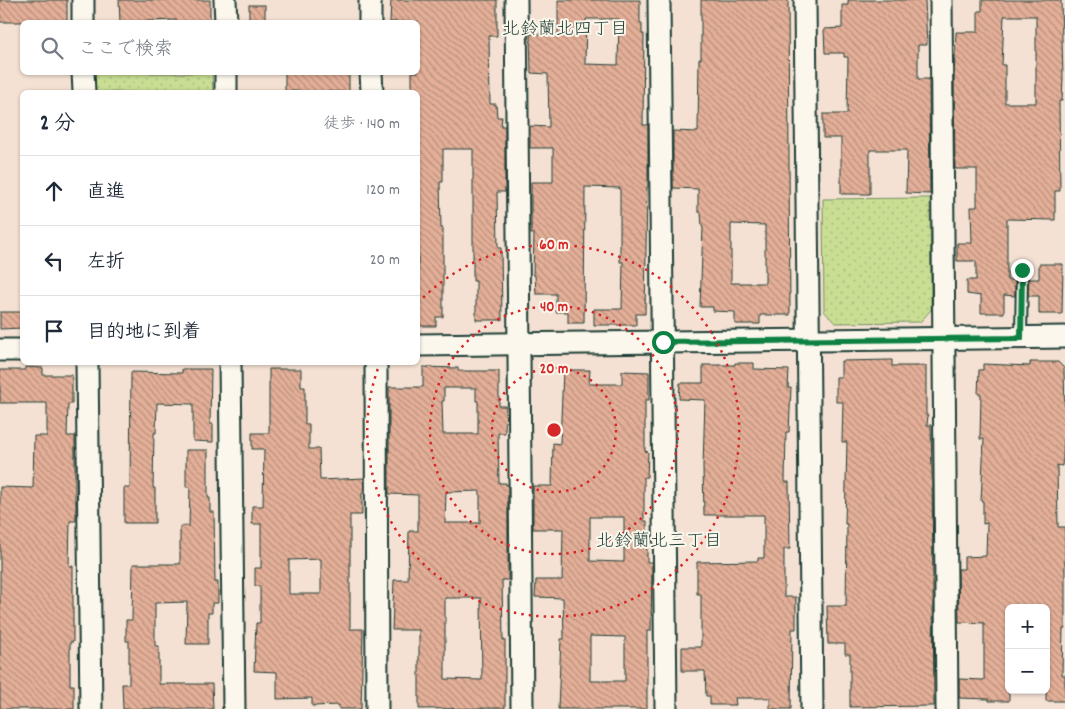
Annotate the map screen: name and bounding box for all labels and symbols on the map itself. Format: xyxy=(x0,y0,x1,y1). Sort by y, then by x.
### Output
district label: 北鈴蘭北四丁目 xyxy=(502,18,628,43)
text: 60 m xyxy=(539,235,569,257)
route end xyxy=(1011,259,1034,282)
text: 40 m xyxy=(540,297,568,319)
route start xyxy=(652,331,675,354)
text: 20 m xyxy=(540,359,568,381)
centre of rings xyxy=(545,421,563,439)
district label: 北鈴蘭北三丁目 xyxy=(596,530,722,555)

